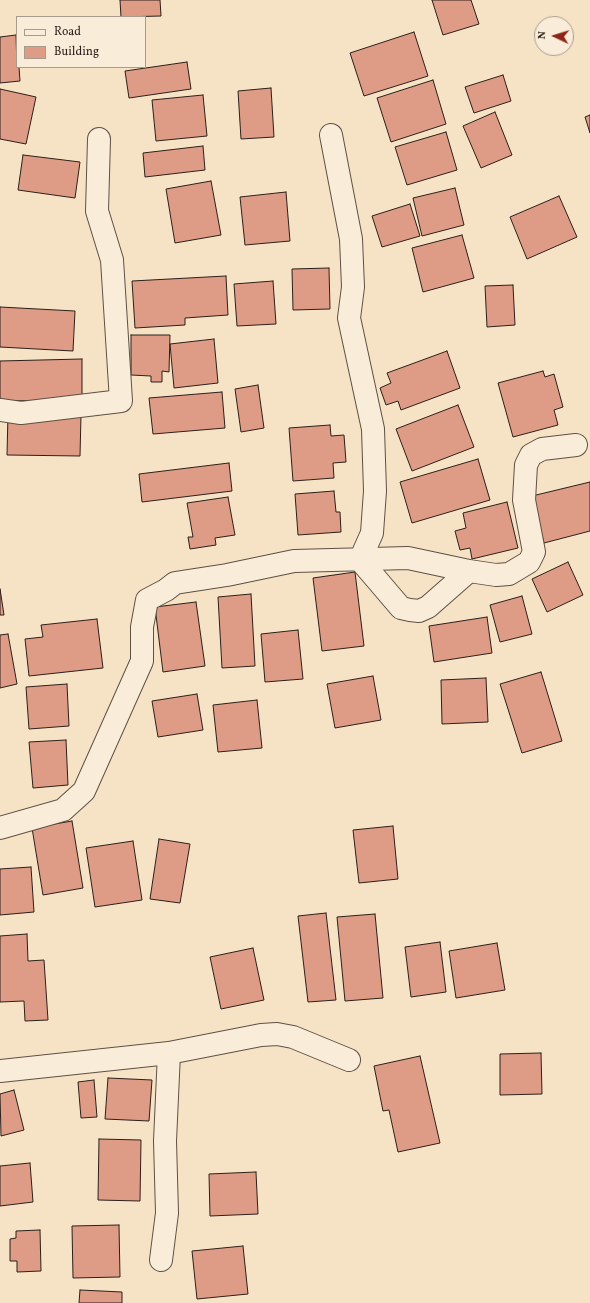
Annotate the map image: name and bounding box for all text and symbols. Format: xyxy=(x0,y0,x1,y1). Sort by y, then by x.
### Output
legend xyxy=(16,16,146,68)
north arrow xyxy=(534,16,574,56)
text: Road xyxy=(54,24,81,40)
text: N xyxy=(535,31,550,40)
text: Building xyxy=(54,44,99,60)

